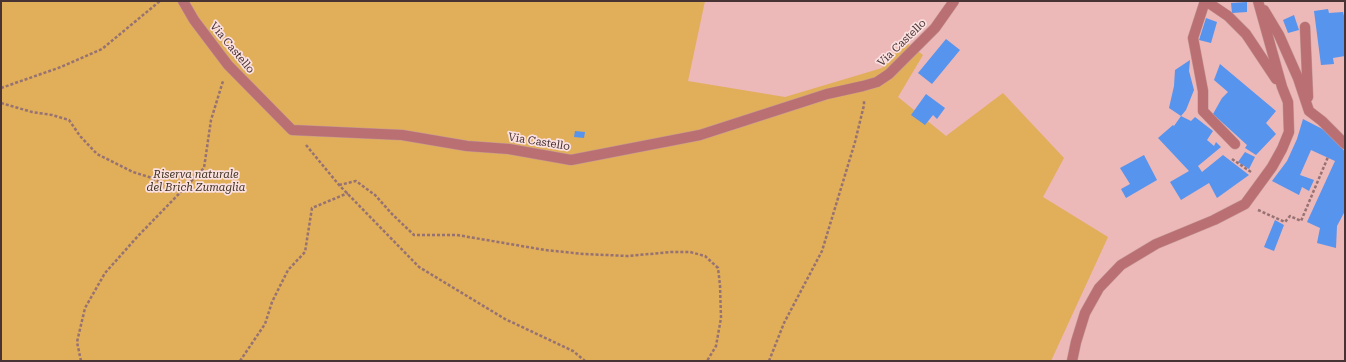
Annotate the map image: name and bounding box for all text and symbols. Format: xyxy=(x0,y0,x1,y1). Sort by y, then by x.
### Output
street label: Via Castello xyxy=(875,17,929,69)
street label: Via Castello xyxy=(207,20,257,76)
street label: Via Castello xyxy=(507,131,571,153)
park label: Riserva naturale del Brich Zumaglia xyxy=(147,168,245,194)

